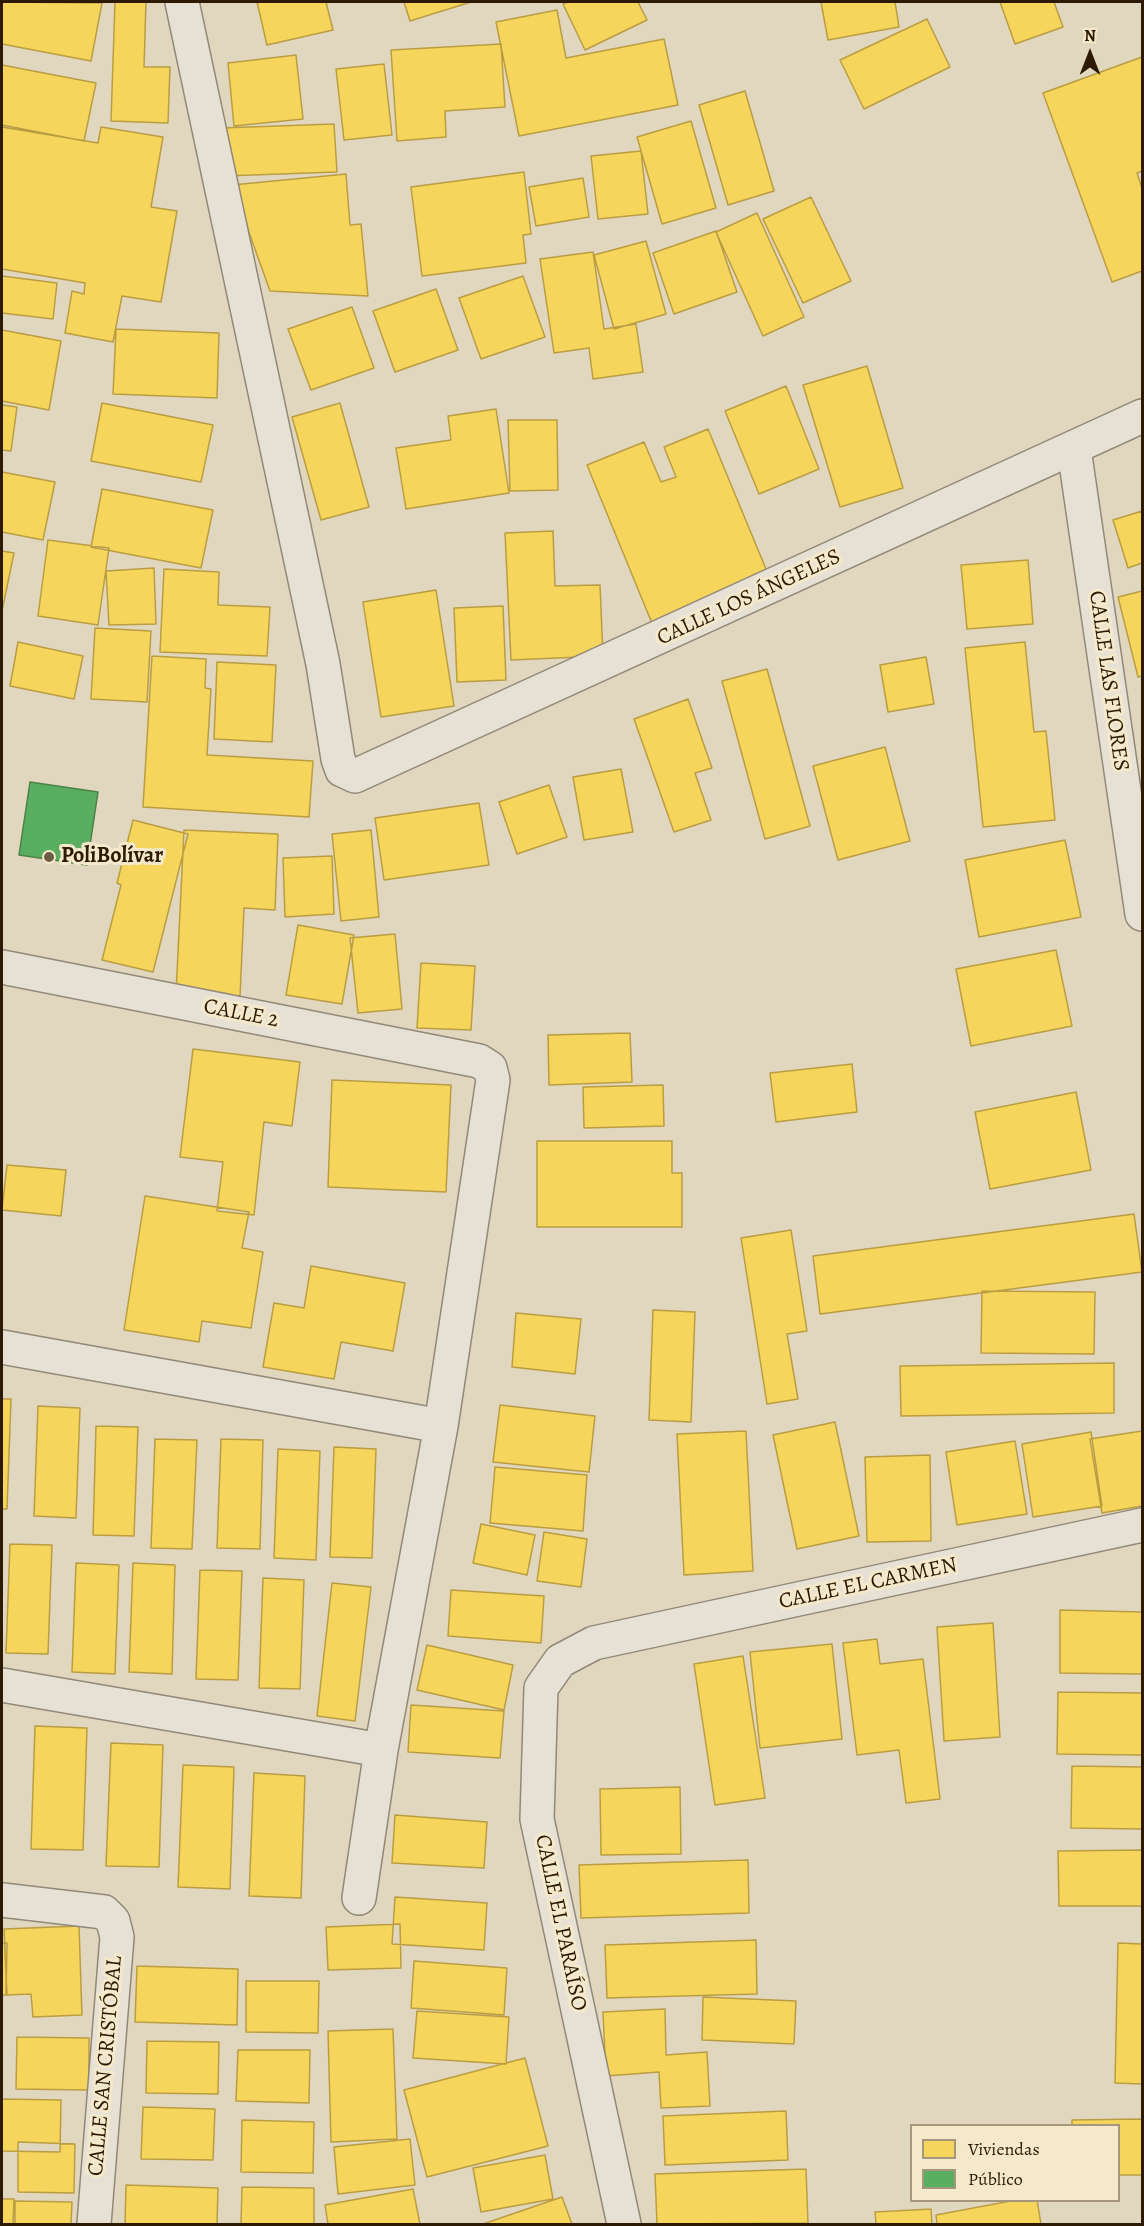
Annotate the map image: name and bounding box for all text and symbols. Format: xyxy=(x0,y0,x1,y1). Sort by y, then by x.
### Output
north arrow xyxy=(1060,24,1120,84)
text: N xyxy=(1084,25,1096,47)
street label: CALLE LOS ÁNGELES xyxy=(653,544,845,652)
street label: CALLE LAS FLORES xyxy=(1082,589,1134,773)
place label: PoliBolívar xyxy=(61,844,163,870)
marker: PoliBolívar xyxy=(42,850,56,864)
street label: CALLE 2 xyxy=(201,994,281,1034)
street label: CALLE EL CARMEN xyxy=(777,1552,959,1616)
street label: CALLE EL PARAÍSO xyxy=(528,1832,592,2014)
street label: CALLE SAN CRISTÓBAL xyxy=(83,1955,129,2177)
legend xyxy=(910,2124,1120,2202)
text: Viviendas xyxy=(968,2137,1040,2161)
text: Público xyxy=(968,2167,1023,2191)

